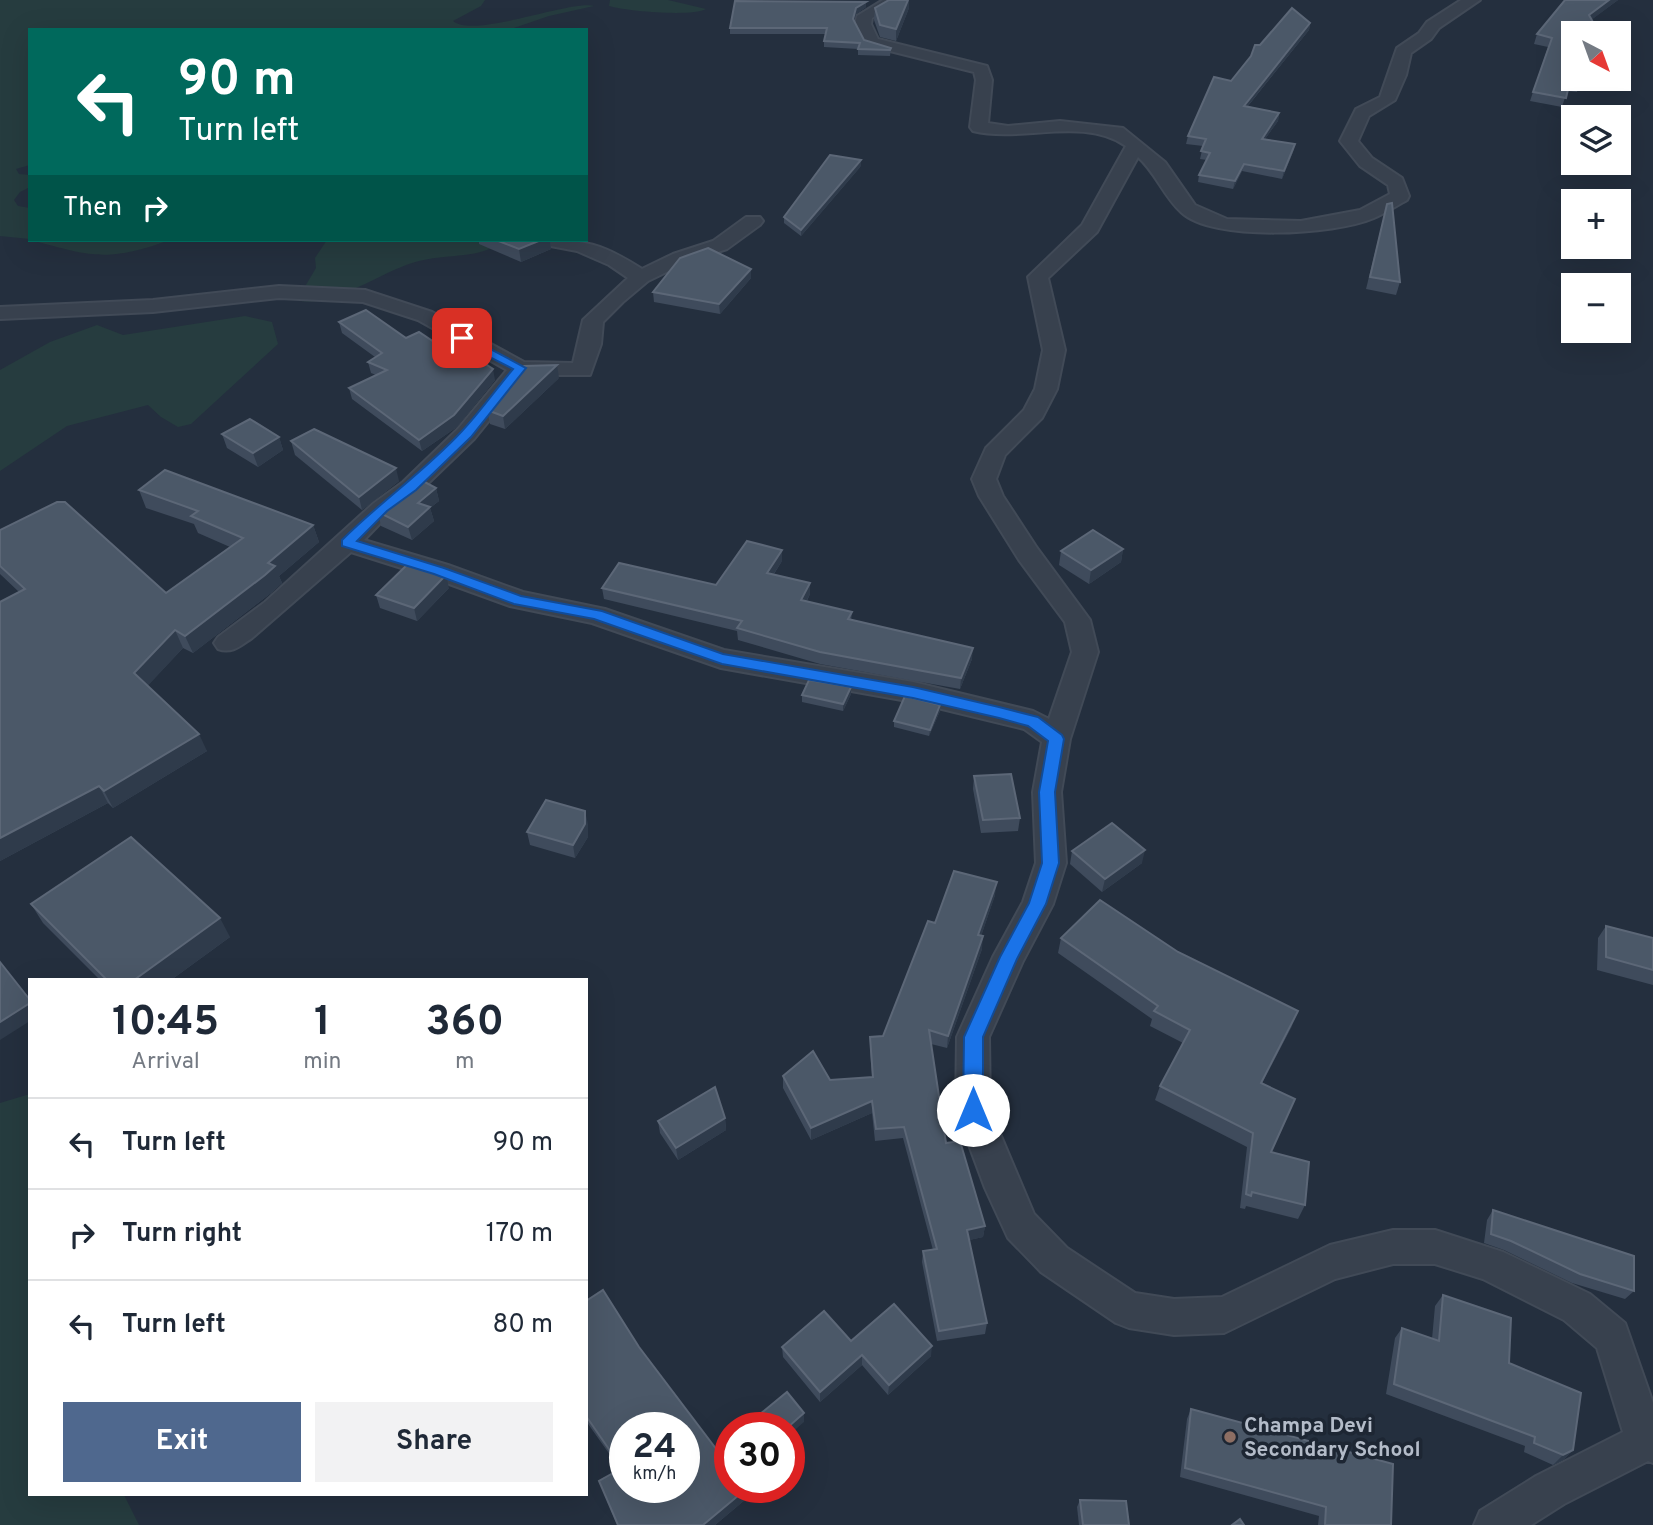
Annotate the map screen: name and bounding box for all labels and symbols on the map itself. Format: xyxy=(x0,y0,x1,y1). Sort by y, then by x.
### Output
north arrow xyxy=(1561,21,1631,91)
pin xyxy=(432,308,492,368)
position arrow xyxy=(936,1073,1010,1147)
speed limit sign: 30 xyxy=(714,1412,805,1503)
place label: Champa Devi Secondary School xyxy=(1244,1413,1421,1464)
marker: Champa Devi Secondary School xyxy=(1222,1429,1238,1445)

